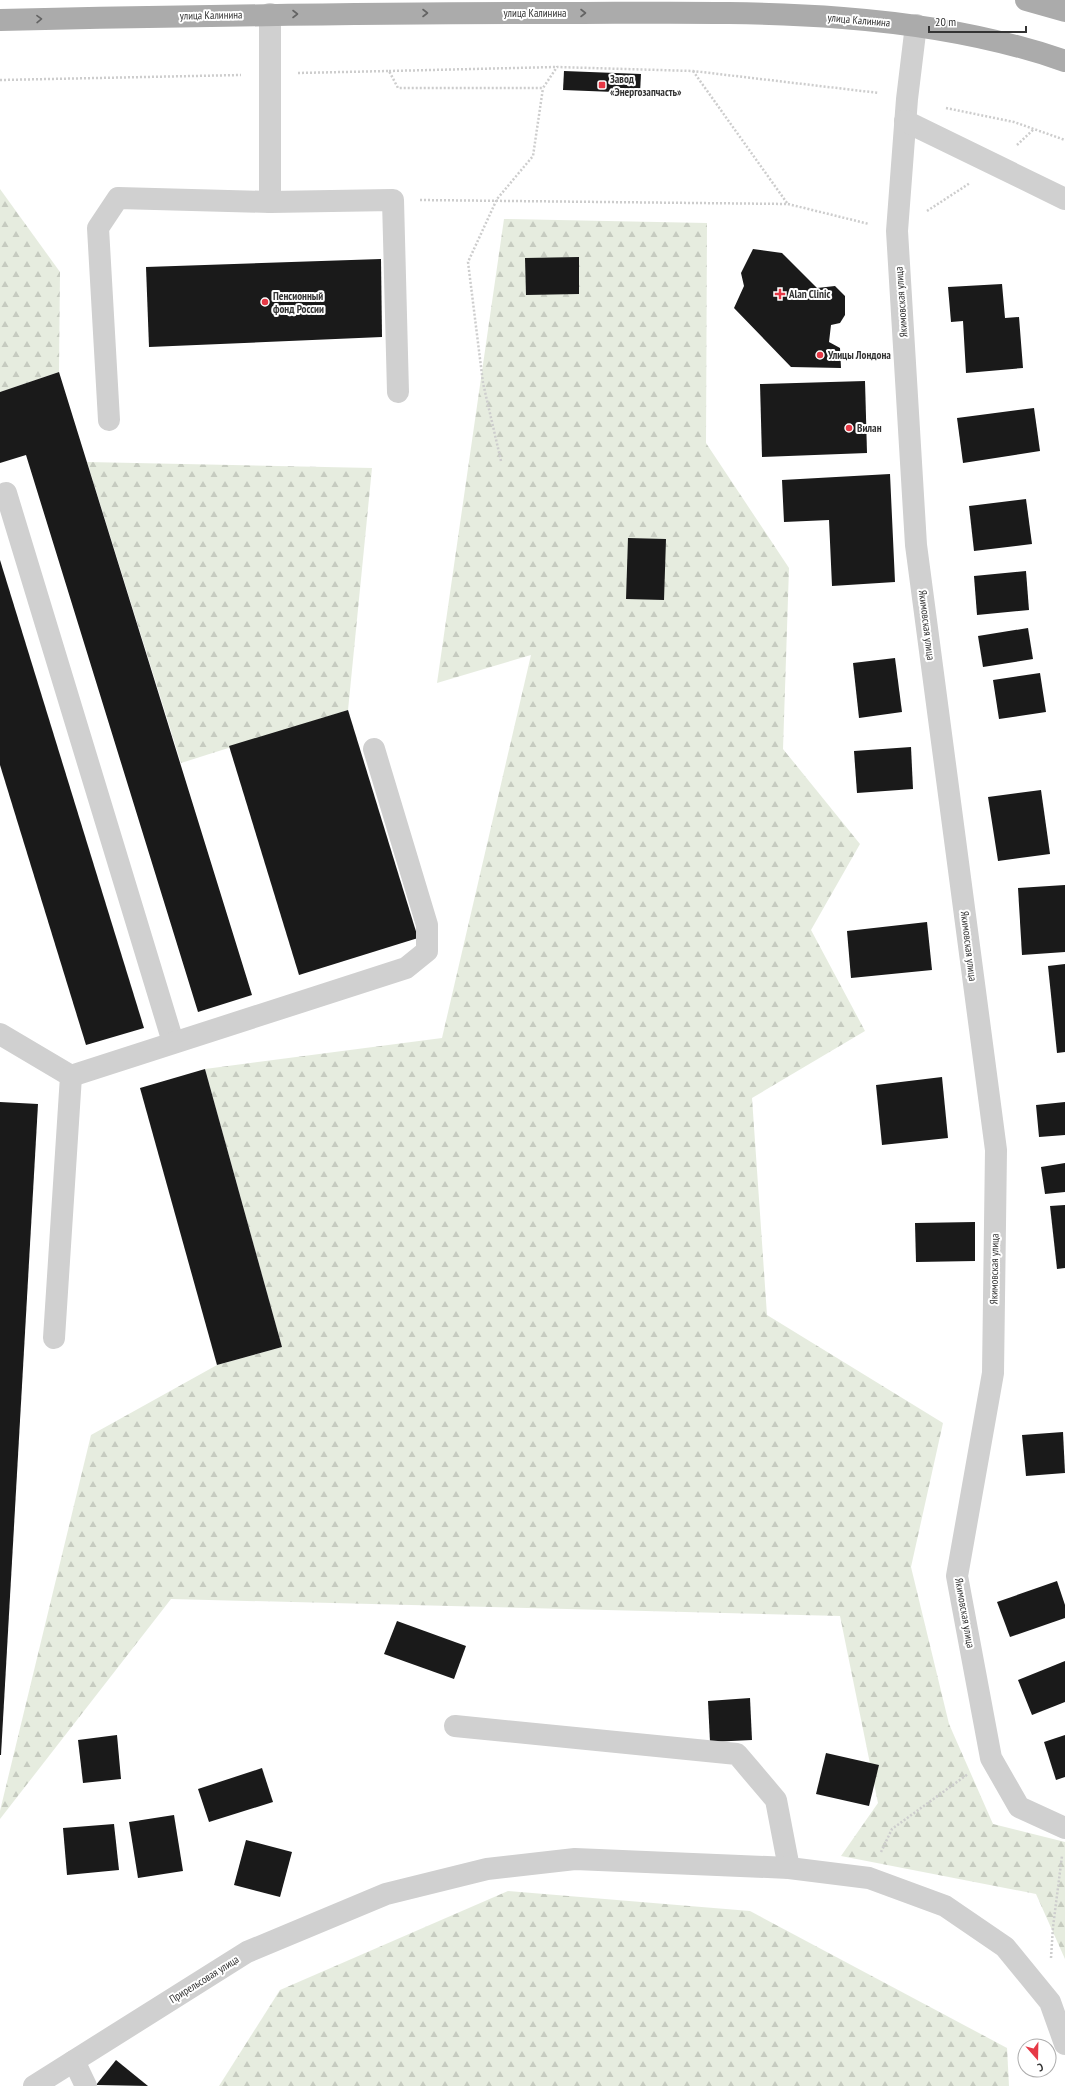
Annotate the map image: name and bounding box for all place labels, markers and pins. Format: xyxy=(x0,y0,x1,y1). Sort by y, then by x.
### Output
place label: Завод «Энергозапчасть» xyxy=(610,72,682,99)
marker: Завод «Энергозапчасть» xyxy=(597,80,607,90)
place label: Alan Clinic xyxy=(788,287,830,301)
marker: Alan Clinic xyxy=(774,288,786,300)
place label: Пенсионный фонд России xyxy=(273,289,324,316)
marker: Пенсионный фонд России xyxy=(260,297,270,307)
place label: Улицы Лондона xyxy=(827,348,891,362)
marker: Улицы Лондона xyxy=(815,350,825,360)
place label: Вилан xyxy=(857,421,882,435)
marker: Вилан xyxy=(844,423,854,433)

